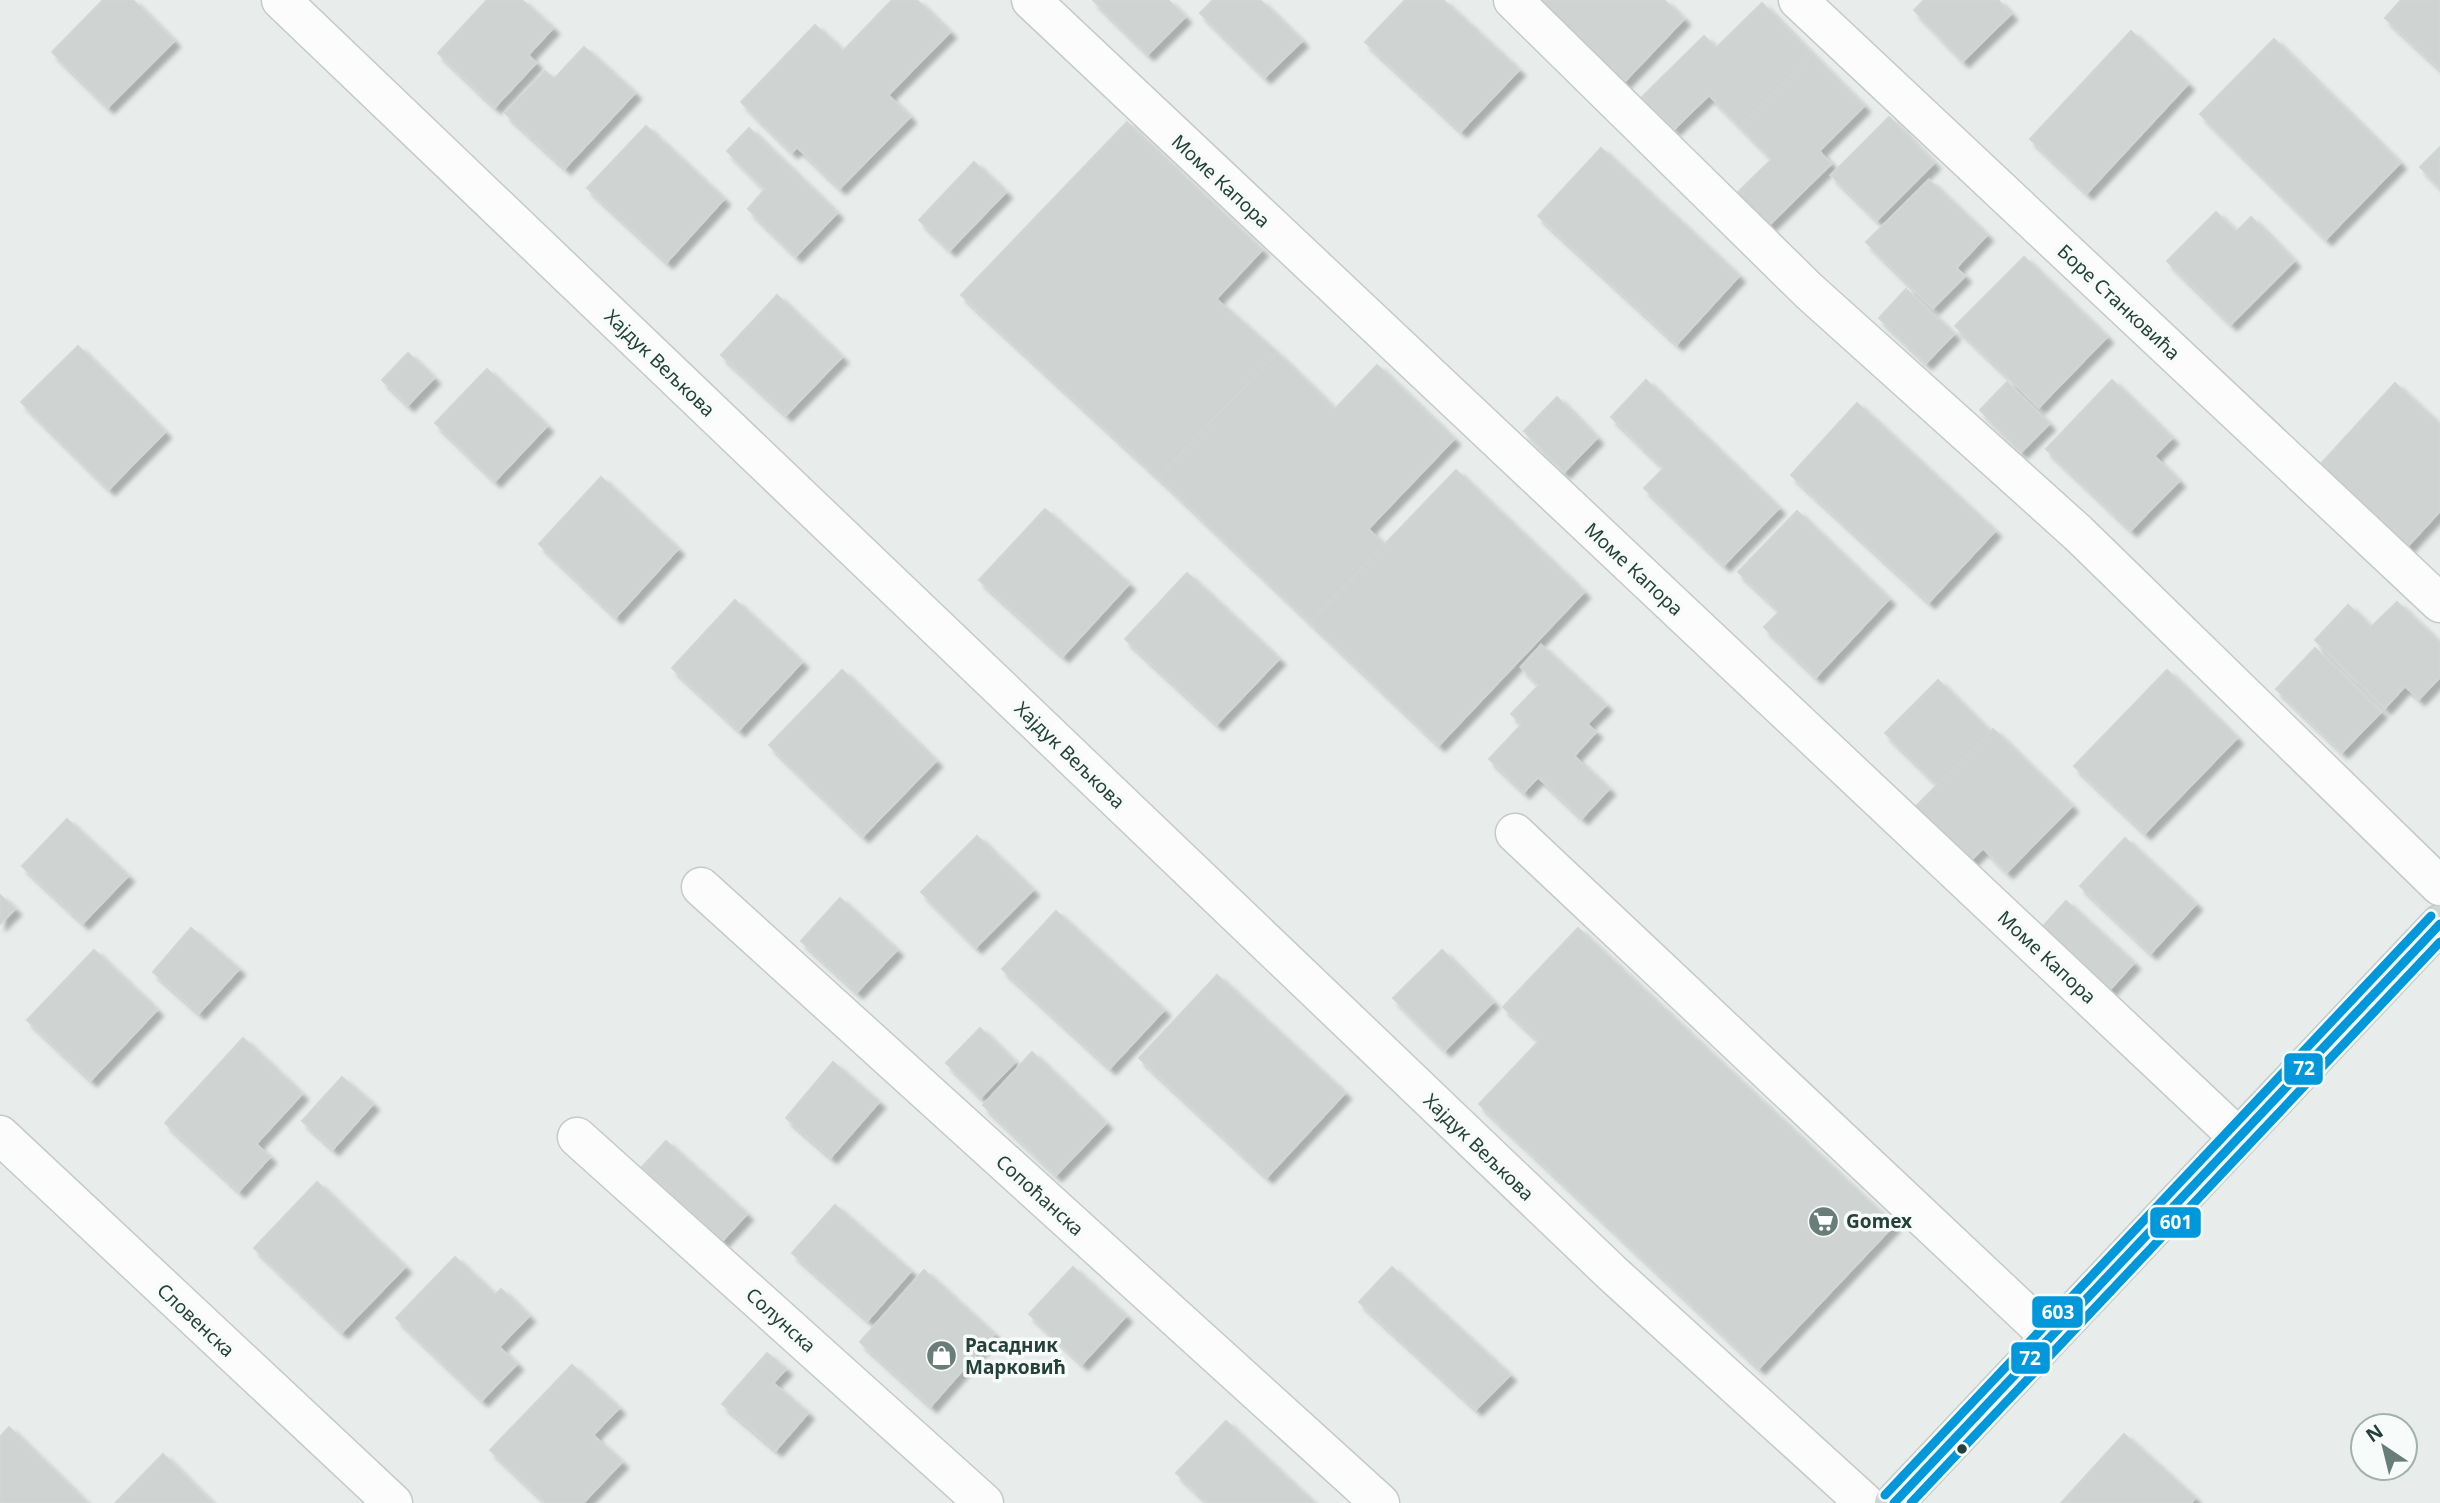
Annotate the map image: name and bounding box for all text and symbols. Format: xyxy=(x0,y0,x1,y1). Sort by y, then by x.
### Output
street label: Моме Капора xyxy=(1166,129,1276,233)
street label: Боре Станковића xyxy=(2052,238,2186,366)
street label: Хајдук Вељкова xyxy=(599,304,721,422)
street label: Моме Капора xyxy=(1579,517,1689,621)
street label: Хајдук Вељкова xyxy=(1009,696,1131,814)
street label: Моме Капора xyxy=(1992,905,2102,1009)
line badge: 72 xyxy=(2283,1052,2324,1086)
text: 72 xyxy=(2293,1055,2315,1081)
street label: Хајдук Вељкова xyxy=(1418,1088,1540,1206)
street label: Сопоћанска xyxy=(990,1149,1090,1241)
supermarket icon: Gomex xyxy=(1806,1204,1840,1238)
line badge: 601 xyxy=(2149,1206,2202,1239)
place label: Gomex xyxy=(1846,1208,1912,1234)
text: 601 xyxy=(2160,1209,2192,1235)
street label: Словенска xyxy=(152,1277,240,1363)
street label: Солунска xyxy=(741,1282,821,1358)
line badge: 603 xyxy=(2031,1295,2084,1329)
text: 603 xyxy=(2042,1299,2074,1325)
place label: Расадник Марковић xyxy=(965,1332,1066,1380)
shop icon: Расадник Марковић xyxy=(925,1339,959,1373)
line badge: 72 xyxy=(2010,1341,2051,1375)
text: 72 xyxy=(2019,1345,2041,1371)
north arrow xyxy=(2349,1412,2419,1482)
text: N xyxy=(2360,1418,2388,1448)
unlabelled marker xyxy=(1955,1442,1969,1456)

